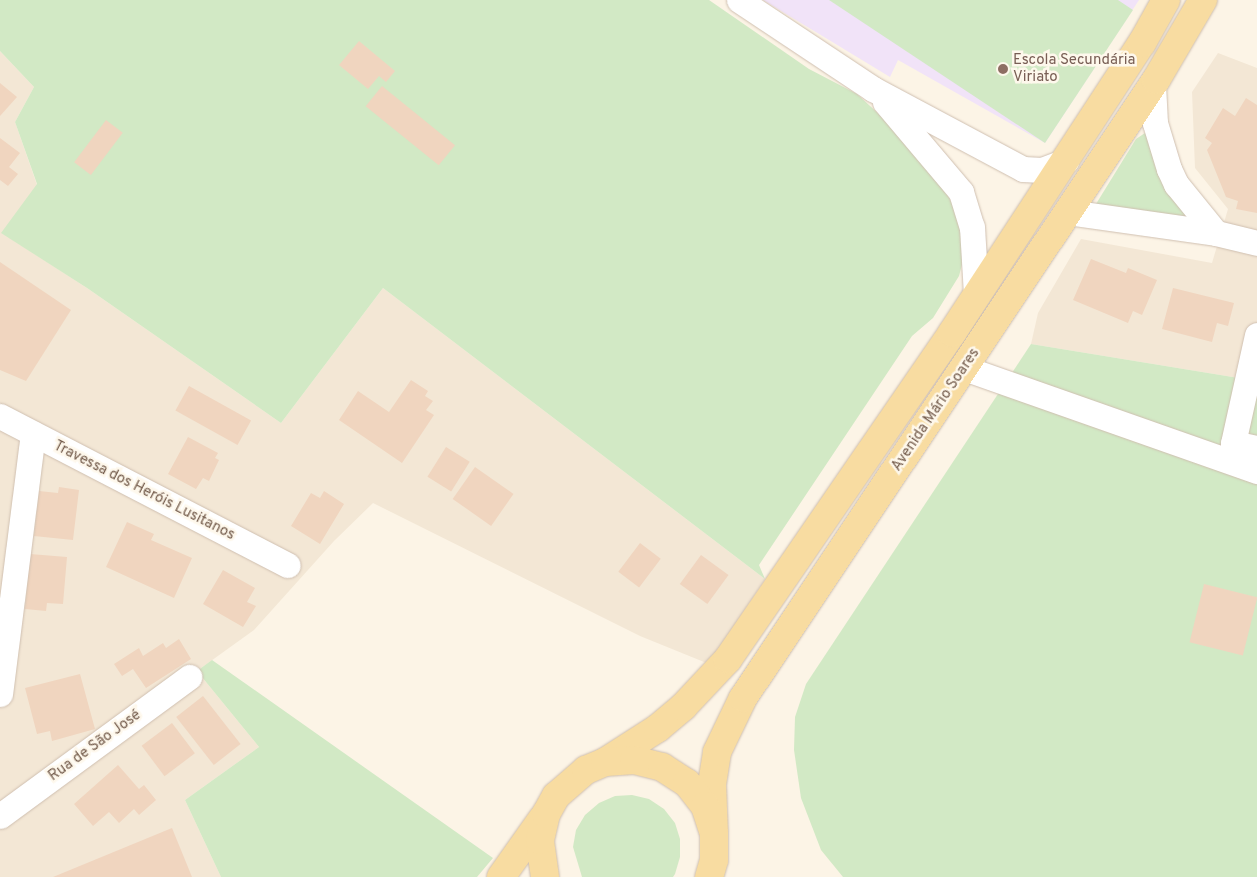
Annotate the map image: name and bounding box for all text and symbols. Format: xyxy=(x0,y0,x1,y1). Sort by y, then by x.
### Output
place label: Escola Secundária Viriato xyxy=(1013,51,1135,86)
marker: Escola Secundária Viriato xyxy=(997,63,1009,75)
street label: Avenida Mário Soares xyxy=(888,345,984,475)
street label: Travessa dos Heróis Lusitanos xyxy=(50,437,238,545)
street label: Rua de São José xyxy=(45,706,145,786)

